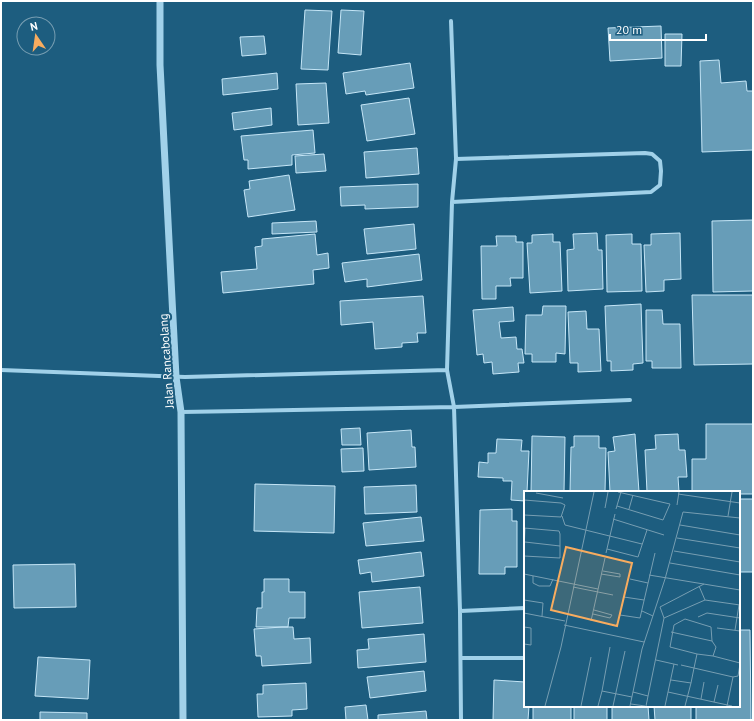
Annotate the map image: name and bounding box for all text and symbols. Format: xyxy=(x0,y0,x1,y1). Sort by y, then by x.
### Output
north arrow xyxy=(16,16,56,56)
scale bar xyxy=(610,16,706,42)
text: N xyxy=(29,19,39,34)
text: 20 m xyxy=(616,22,642,37)
street label: Jalan Rancabolang xyxy=(155,313,177,410)
inset map xyxy=(524,491,740,707)

